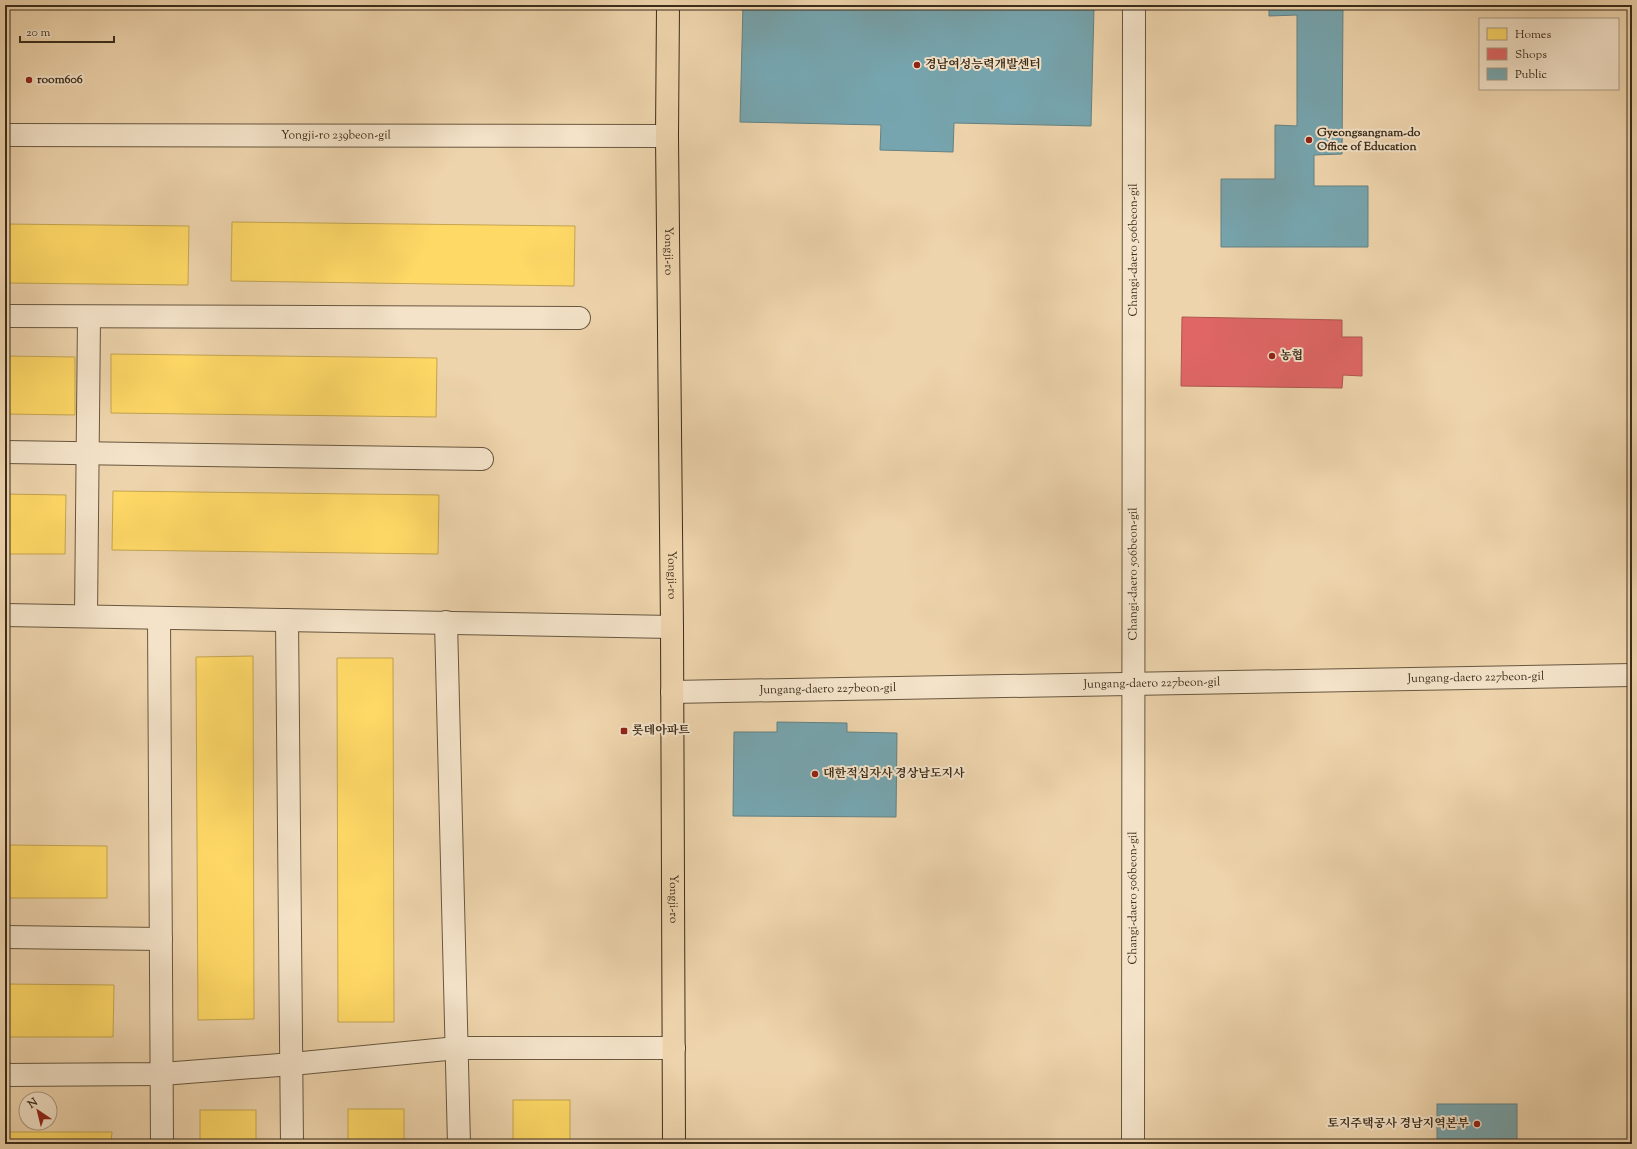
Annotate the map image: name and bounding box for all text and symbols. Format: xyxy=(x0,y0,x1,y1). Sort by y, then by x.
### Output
scale bar xyxy=(20,18,114,44)
legend xyxy=(1479,18,1619,90)
text: 20 m xyxy=(26,24,51,42)
text: Homes xyxy=(1515,26,1551,44)
text: Shops xyxy=(1515,46,1547,64)
place label: 경남여성능력개발센터 xyxy=(925,56,1041,74)
marker: 경남여성능력개발센터 xyxy=(912,60,922,70)
text: Public xyxy=(1515,66,1548,84)
place label: room606 xyxy=(37,71,83,89)
marker: room606 xyxy=(24,75,34,85)
place label: Gyeongsangnam-do Office of Education xyxy=(1317,124,1421,156)
street label: Yongji-ro 239beon-gil xyxy=(281,126,392,145)
marker: Gyeongsangnam-do Office of Education xyxy=(1304,135,1314,145)
street label: Changi-daero 506beon-gil xyxy=(1125,183,1143,317)
street label: Yongji-ro xyxy=(659,227,677,276)
place label: 농협 xyxy=(1280,347,1303,365)
marker: 농협 xyxy=(1267,351,1277,361)
street label: Changi-daero 506beon-gil xyxy=(1124,507,1143,641)
street label: Yongji-ro xyxy=(662,551,681,600)
street label: Jungang-daero 227beon-gil xyxy=(1406,668,1545,688)
street label: Jungang-daero 227beon-gil xyxy=(1082,673,1221,694)
street label: Jungang-daero 227beon-gil xyxy=(758,679,897,699)
place label: 롯데아파트 xyxy=(632,722,690,740)
marker: 롯데아파트 xyxy=(619,726,629,736)
place label: 대한적십자사 경상남도지사 xyxy=(823,765,965,783)
marker: 대한적십자사 경상남도지사 xyxy=(810,769,820,779)
street label: Changi-daero 506beon-gil xyxy=(1124,831,1142,965)
street label: Yongji-ro xyxy=(664,875,682,924)
north arrow xyxy=(18,1091,58,1131)
text: N xyxy=(24,1094,41,1113)
place label: 토지주택공사 경남지역본부 xyxy=(1327,1115,1469,1133)
marker: 토지주택공사 경남지역본부 xyxy=(1472,1119,1482,1129)

